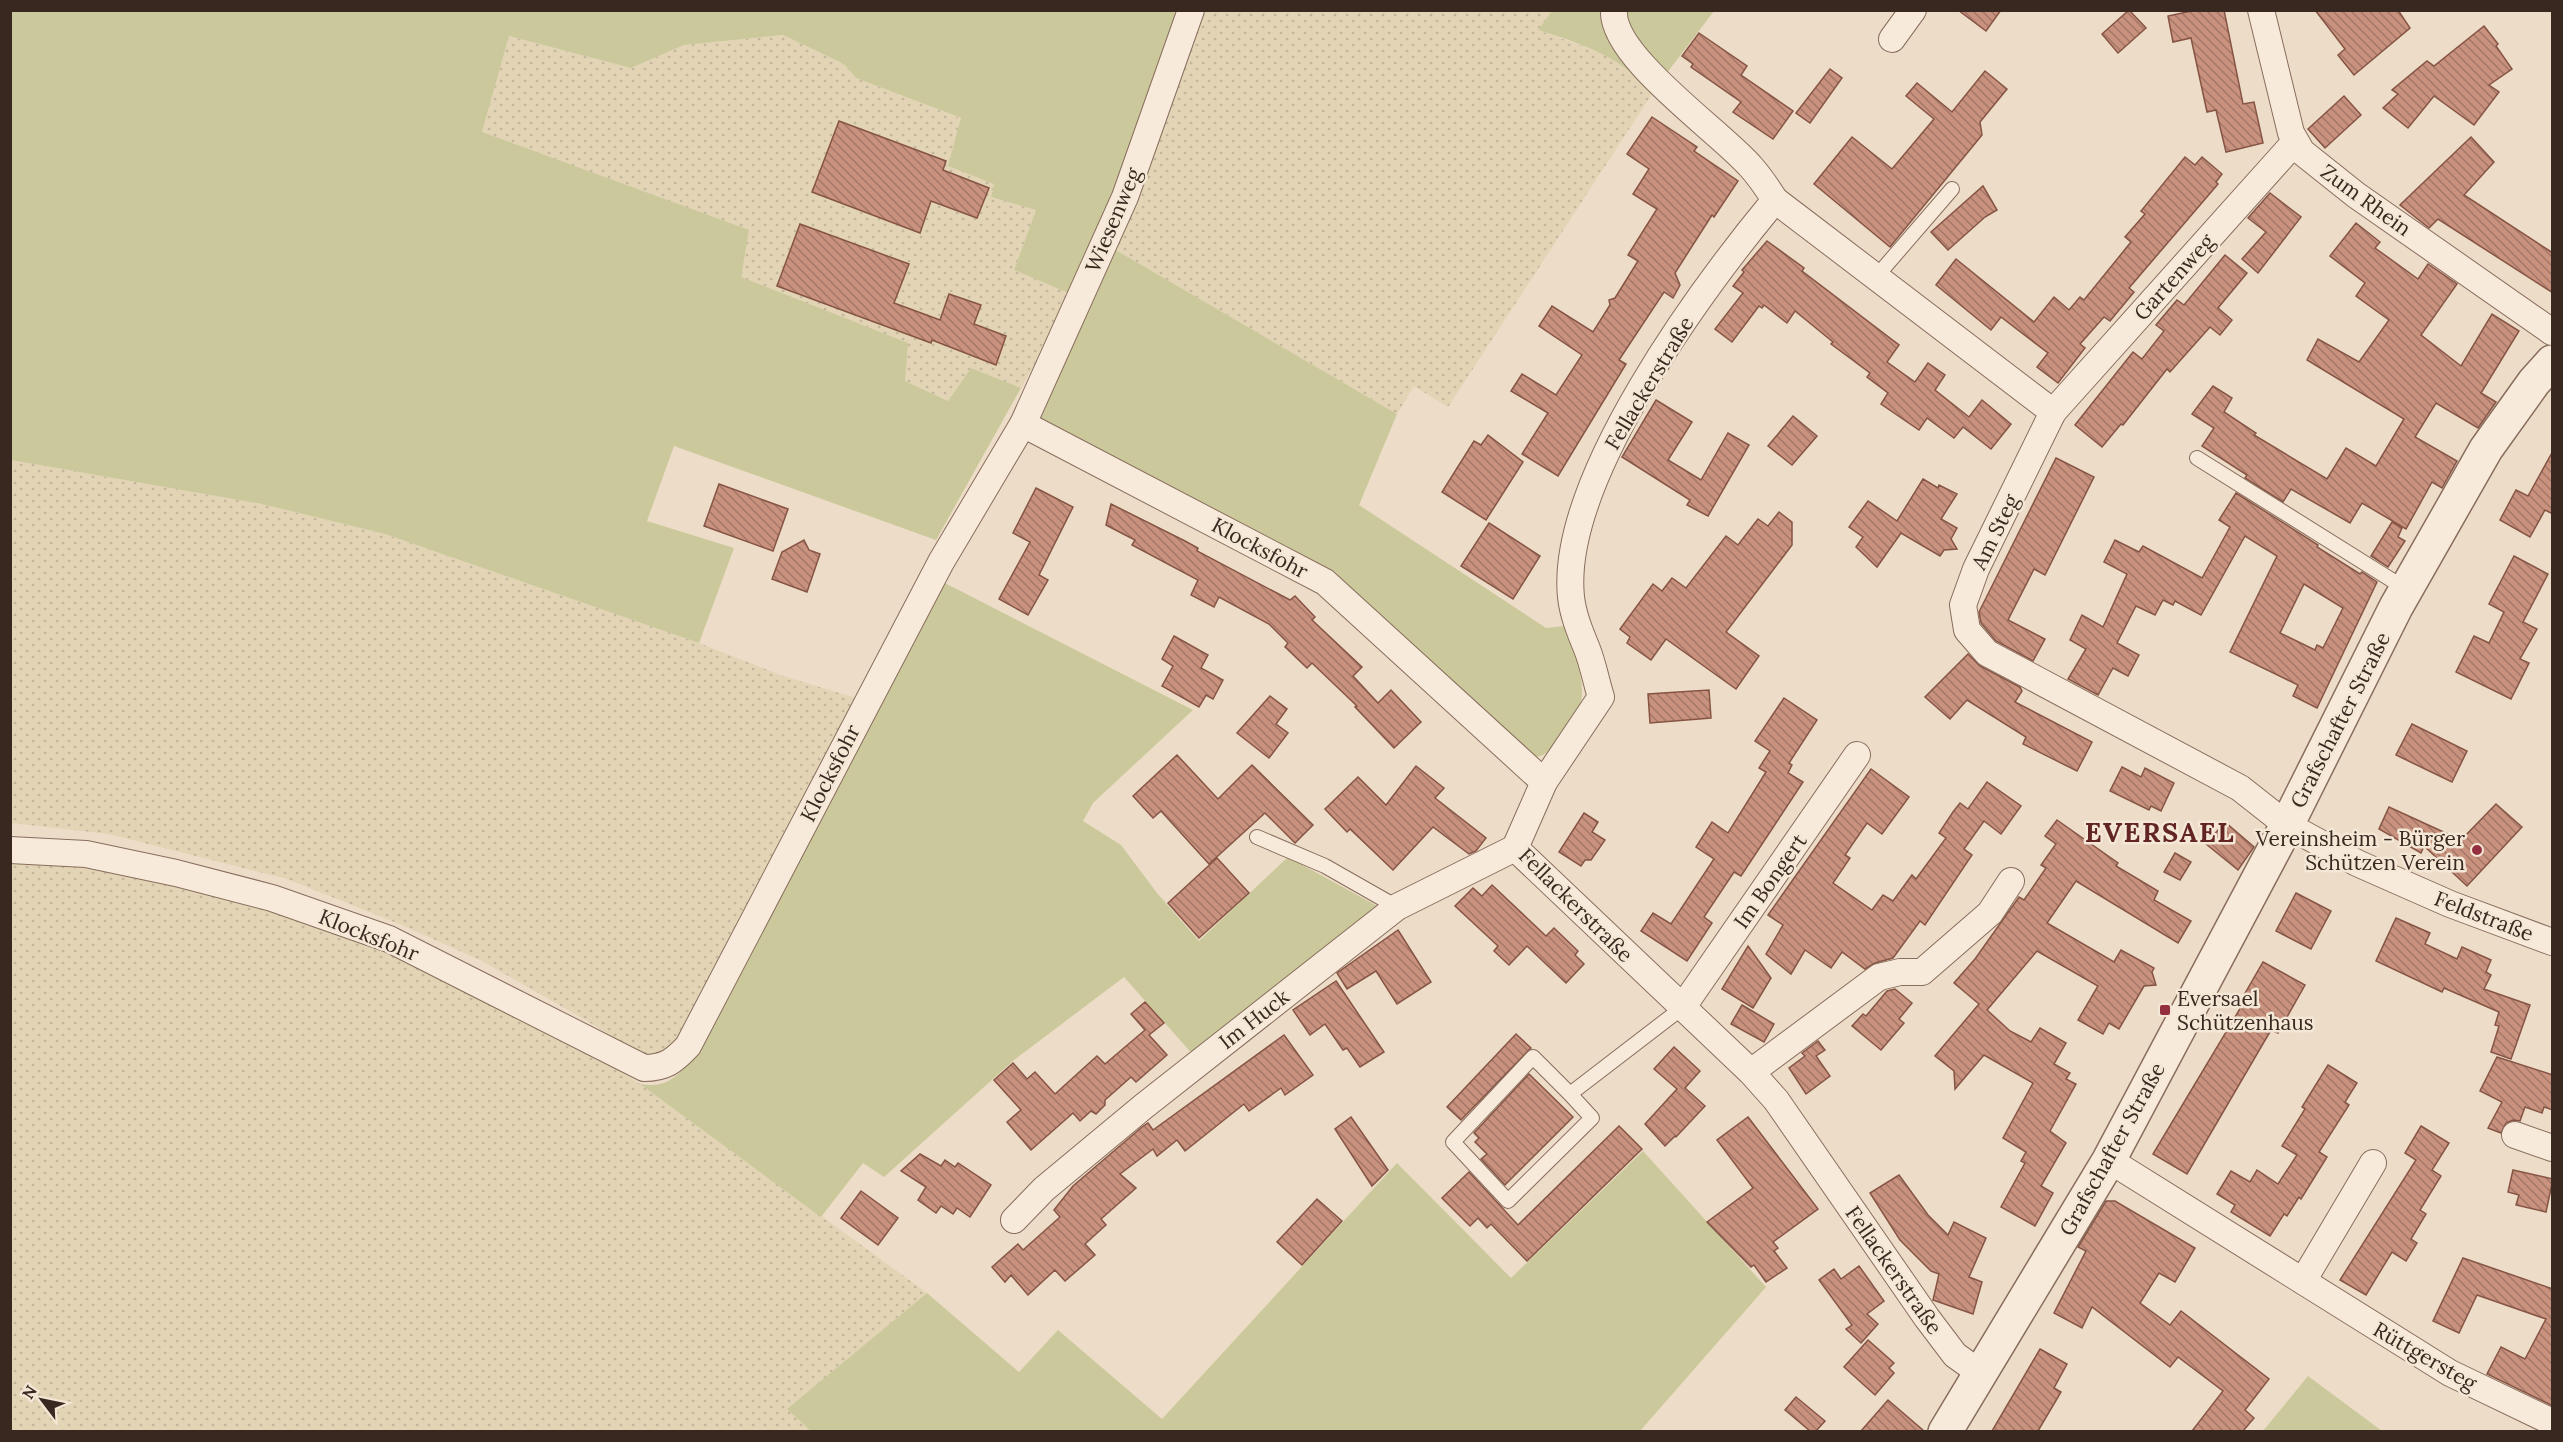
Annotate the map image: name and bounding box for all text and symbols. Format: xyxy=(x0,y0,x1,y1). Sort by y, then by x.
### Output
street label: Zum Rhein xyxy=(2315,158,2417,242)
street label: Wiesenweg xyxy=(1079,163,1147,276)
street label: Gartenweg xyxy=(2128,228,2220,326)
street label: Fellackerstraße xyxy=(1599,311,1699,455)
street label: Am Steg xyxy=(1965,490,2025,575)
street label: Klocksfohr xyxy=(1207,511,1313,585)
street label: Grafschafter Straße xyxy=(2284,627,2396,813)
street label: Klocksfohr xyxy=(794,720,866,826)
district label: EVERSAEL xyxy=(2085,815,2235,849)
place label: Vereinsheim - Bürger Schützen Verein xyxy=(2255,825,2465,876)
street label: Im Bongert xyxy=(1728,828,1813,934)
street label: Fellackerstraße xyxy=(1513,842,1639,968)
marker: Vereinsheim - Bürger Schützen Verein xyxy=(2470,843,2484,857)
street label: Feldstraße xyxy=(2431,885,2537,947)
street label: Klocksfohr xyxy=(315,903,423,967)
street label: Im Huck xyxy=(1213,983,1295,1055)
place label: Eversael Schützenhaus xyxy=(2177,985,2314,1036)
marker: Eversael Schützenhaus xyxy=(2158,1003,2172,1017)
street label: Grafschafter Straße xyxy=(2053,1058,2171,1240)
street label: Fellackerstraße xyxy=(1840,1200,1948,1340)
street label: Rüttgersteg xyxy=(2368,1316,2482,1397)
north arrow xyxy=(12,1370,72,1430)
text: N xyxy=(18,1382,41,1403)

